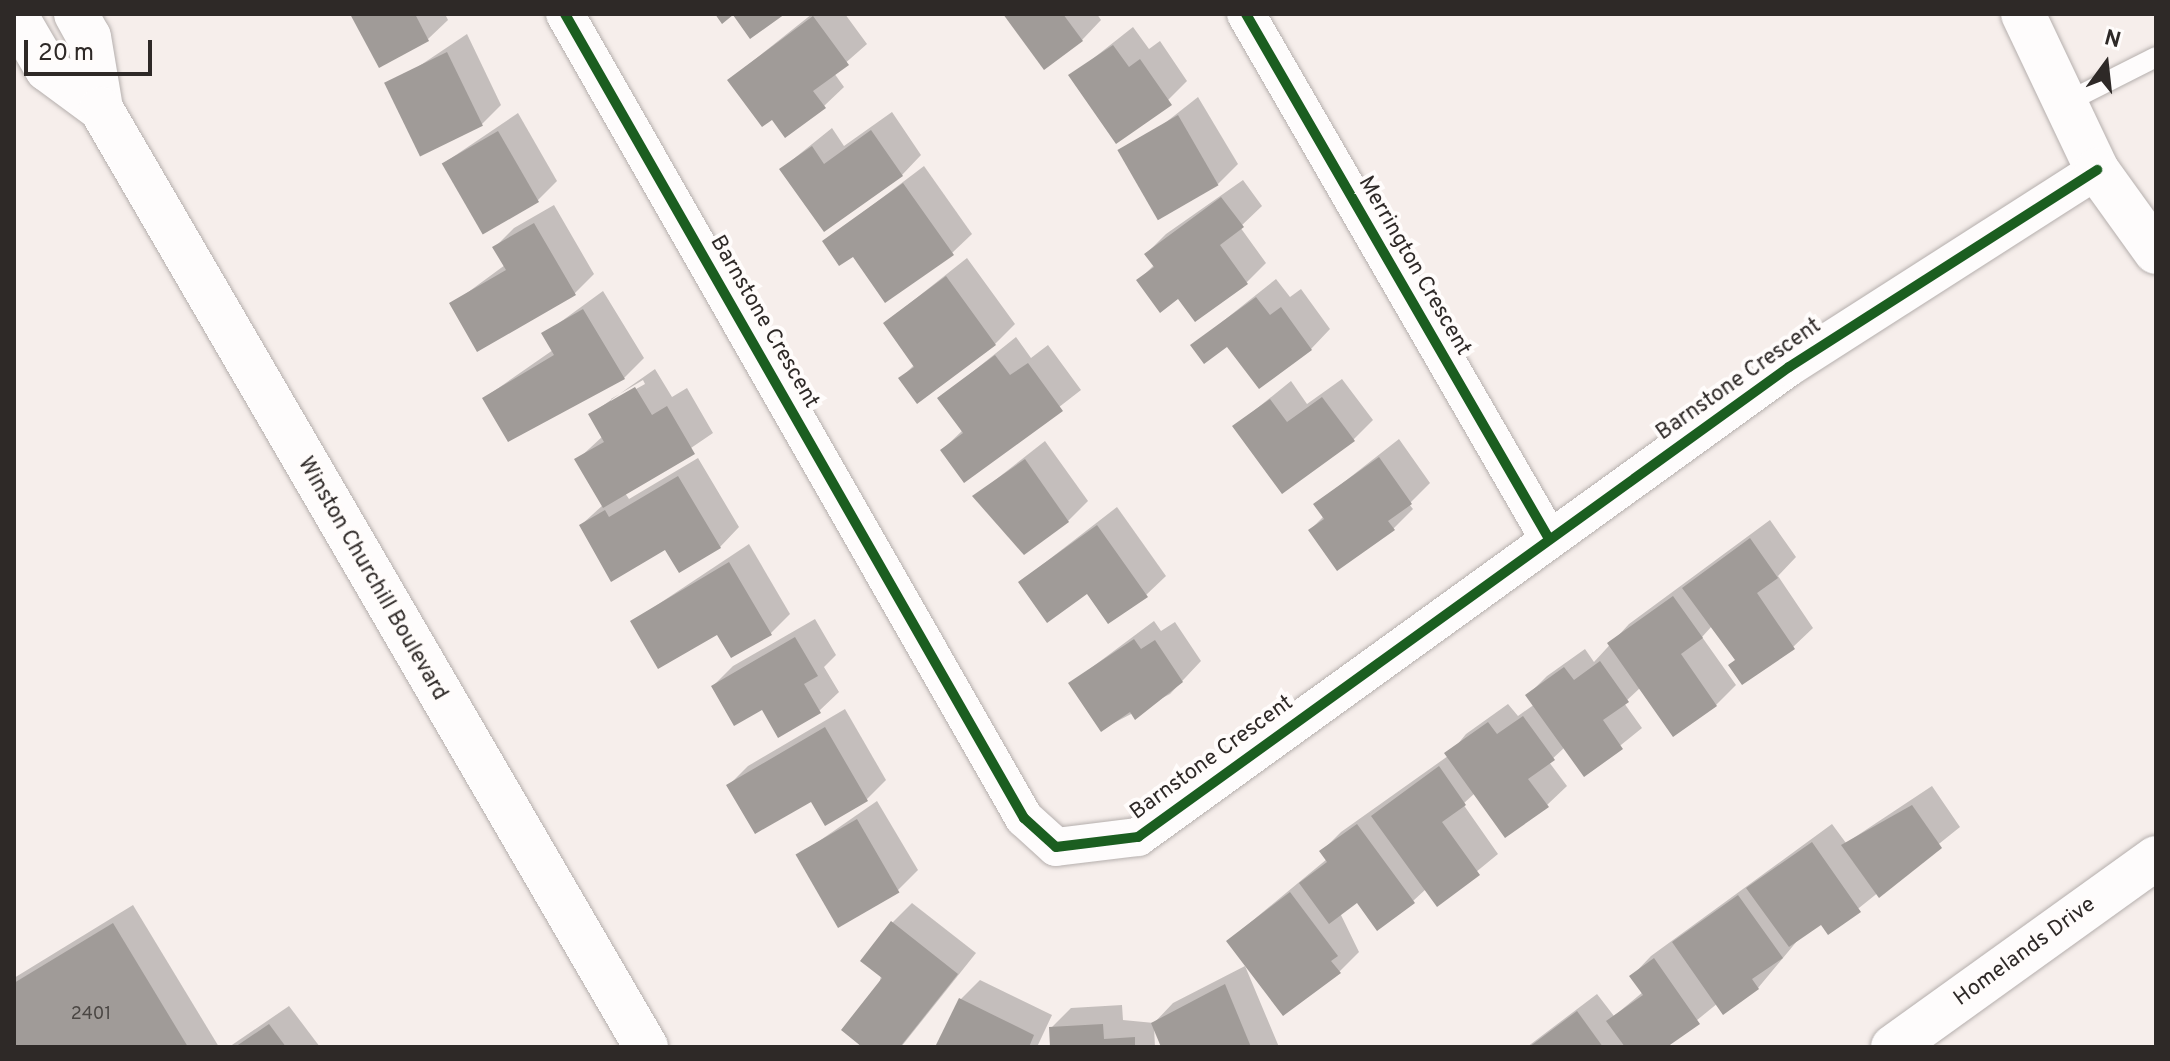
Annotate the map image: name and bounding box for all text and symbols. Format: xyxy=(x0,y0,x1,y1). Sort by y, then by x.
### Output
scale bar xyxy=(28,24,156,74)
north arrow xyxy=(2066,24,2146,104)
text: N xyxy=(2101,25,2123,55)
text: 20 m xyxy=(38,39,94,69)
street label: Merrington Crescent xyxy=(1352,172,1476,360)
street label: Barnstone Crescent xyxy=(704,231,824,413)
street label: Barnstone Crescent xyxy=(1652,313,1826,447)
street label: Winston Churchill Boulevard xyxy=(291,453,453,705)
street label: Barnstone Crescent xyxy=(1125,690,1299,826)
street label: Homelands Drive xyxy=(1949,892,2101,1012)
house number: 2401 xyxy=(71,1004,111,1026)

